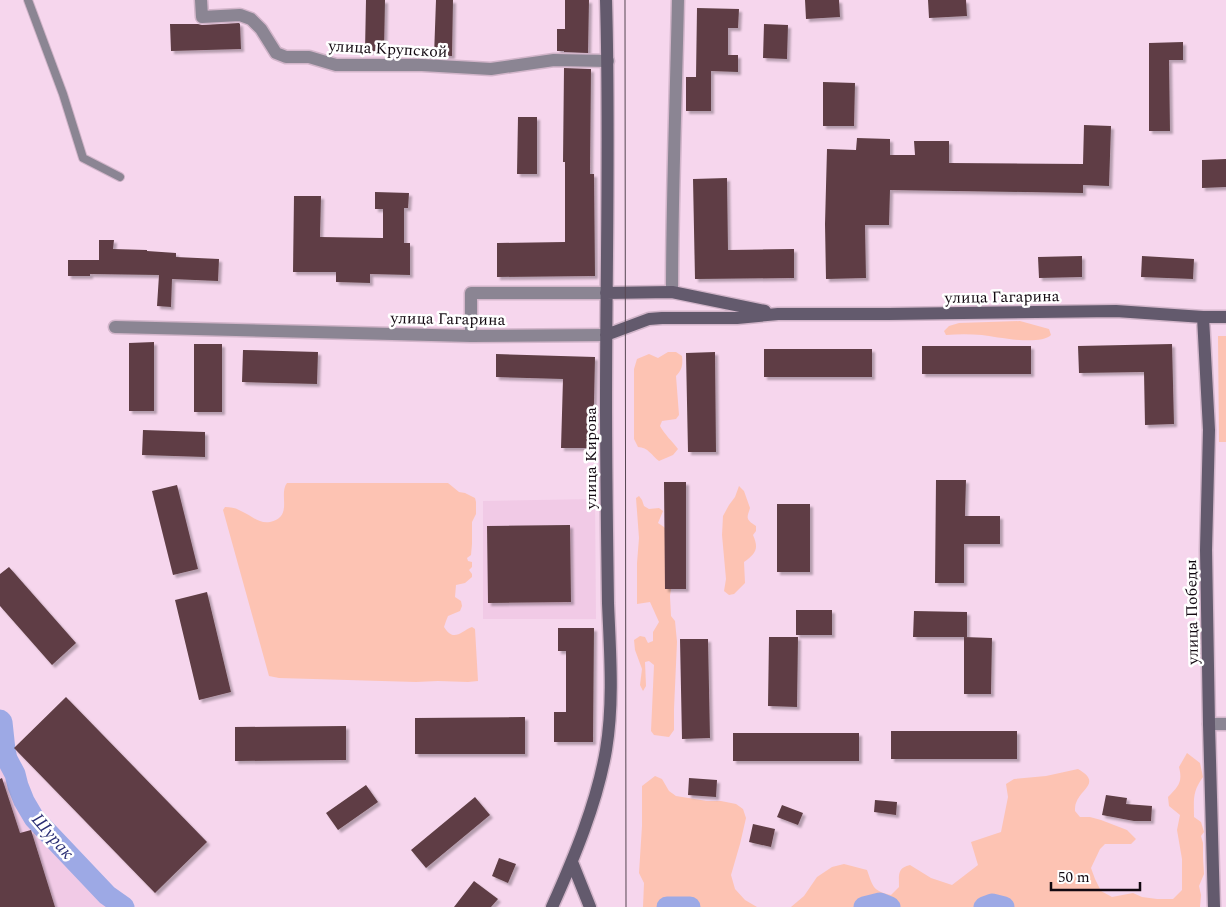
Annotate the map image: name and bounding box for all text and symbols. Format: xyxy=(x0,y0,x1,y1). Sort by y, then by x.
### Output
street label: улица Крупской xyxy=(327,34,448,64)
street label: улица Гагарина xyxy=(943,284,1060,310)
street label: улица Гагарина xyxy=(389,306,506,332)
street label: улица Кирова xyxy=(579,407,603,510)
street label: улица Победы xyxy=(1179,559,1205,666)
water label: Шурак xyxy=(25,807,81,866)
scale bar xyxy=(1051,860,1140,892)
text: 50 m xyxy=(1058,866,1090,889)

